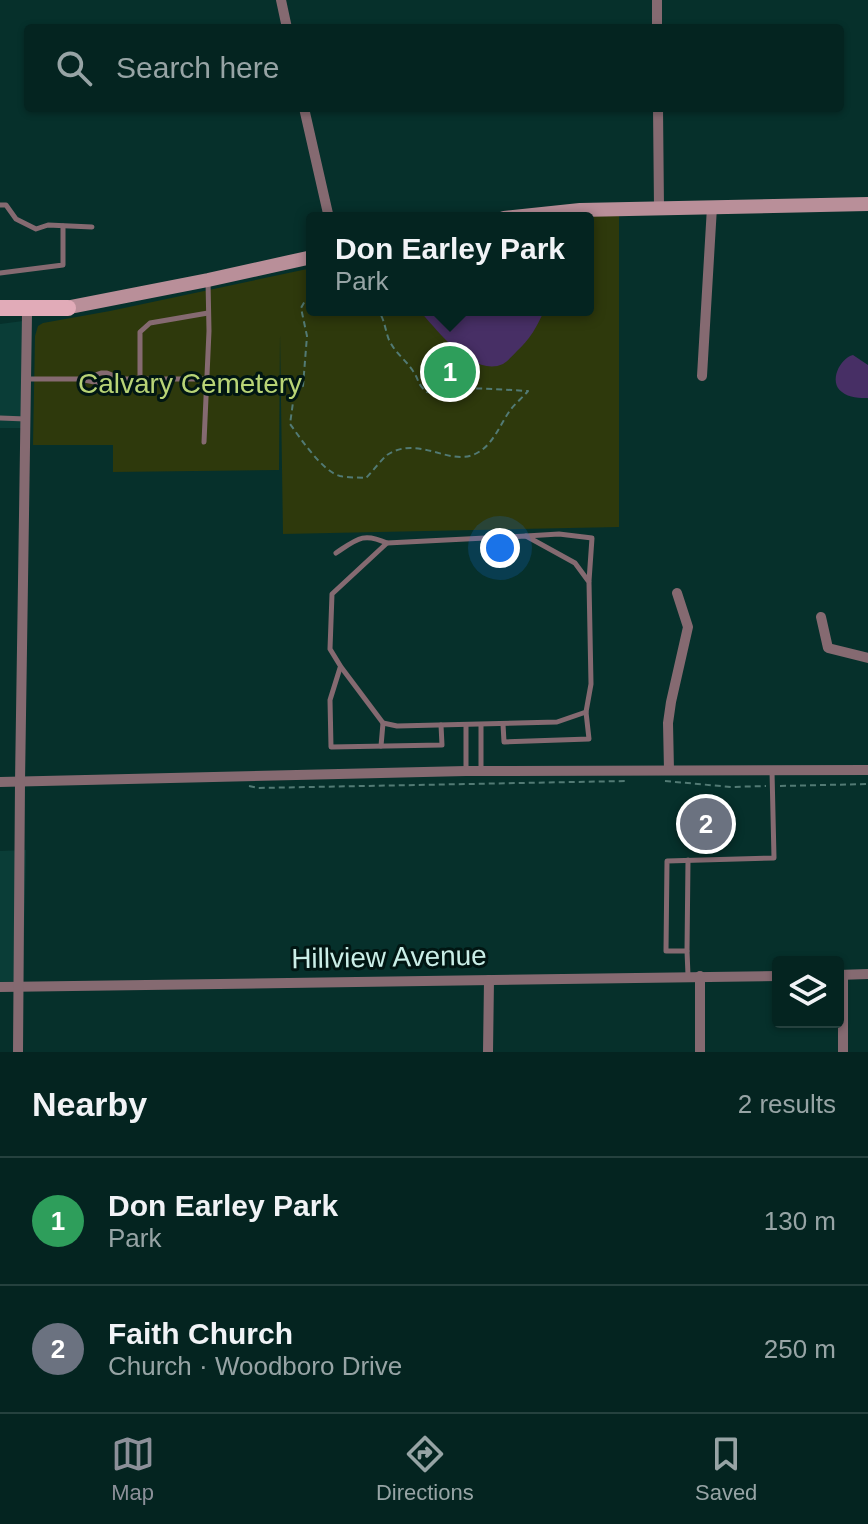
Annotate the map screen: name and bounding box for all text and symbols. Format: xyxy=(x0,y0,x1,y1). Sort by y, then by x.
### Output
search box xyxy=(24,24,844,112)
icon: search xyxy=(52,46,96,90)
text: Search here xyxy=(116,51,279,84)
popup xyxy=(306,212,594,316)
text: Don Earley Park xyxy=(335,232,565,265)
text: Park xyxy=(335,266,388,296)
pin: 1 xyxy=(424,342,476,402)
park label: Calvary Cemetery xyxy=(78,368,302,399)
your location xyxy=(480,528,520,568)
pin: 2 xyxy=(680,794,732,854)
street label: Hillview Avenue xyxy=(291,940,487,974)
map controls xyxy=(772,956,844,1028)
button: layers xyxy=(772,956,844,1028)
text: Nearby xyxy=(32,1085,147,1123)
text: 2 results xyxy=(738,1089,836,1119)
text: Don Earley Park xyxy=(108,1189,338,1222)
text: 1 xyxy=(51,1206,65,1236)
text: 130 m xyxy=(764,1206,836,1236)
text: Park xyxy=(108,1223,161,1253)
text: Faith Church xyxy=(108,1317,293,1350)
text: 2 xyxy=(51,1334,65,1364)
text: 250 m xyxy=(764,1334,836,1364)
text: Church · Woodboro Drive xyxy=(108,1351,402,1381)
tab: Map xyxy=(111,1432,155,1506)
tab: Directions xyxy=(376,1432,474,1506)
tab: Saved xyxy=(695,1432,757,1506)

